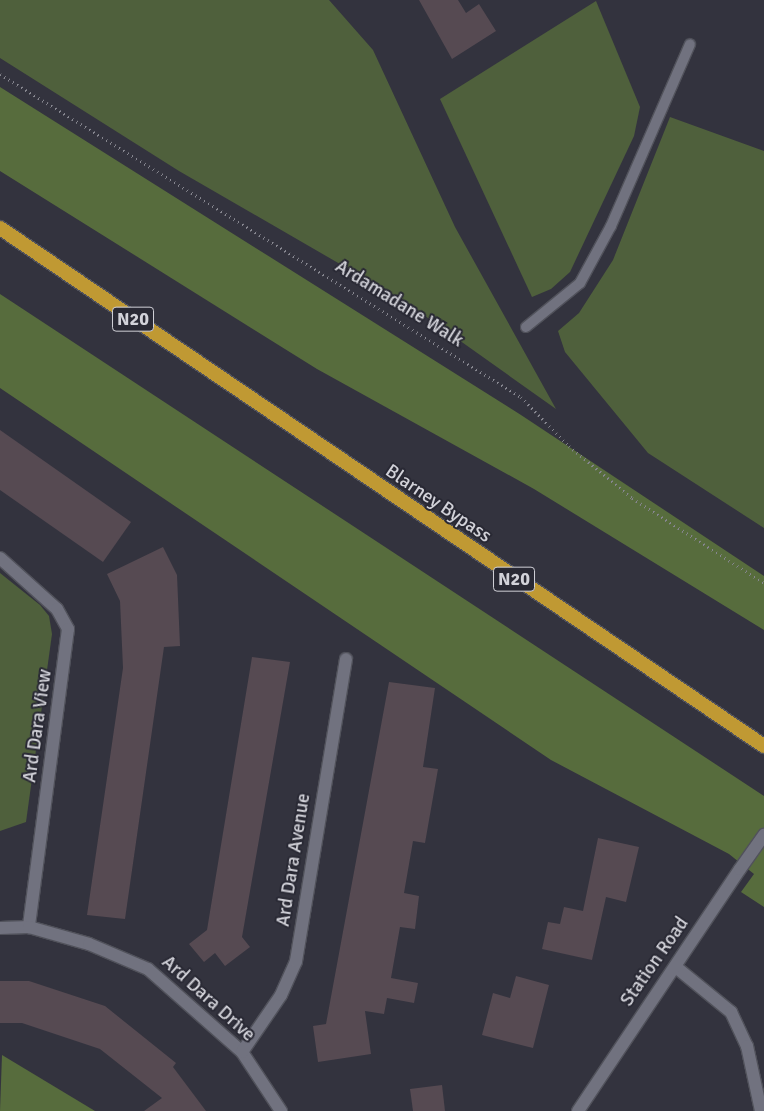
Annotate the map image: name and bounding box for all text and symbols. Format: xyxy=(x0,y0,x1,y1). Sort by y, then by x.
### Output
street label: Ardamadane Walk xyxy=(331,255,467,353)
road number: N20 xyxy=(112,304,154,334)
street label: Blarney Bypass xyxy=(381,460,495,548)
road number: N20 xyxy=(493,564,535,594)
street label: Ard Dara View xyxy=(19,668,57,784)
street label: Ard Dara Avenue xyxy=(272,792,316,928)
street label: Station Road xyxy=(616,913,694,1011)
street label: Ard Dara Drive xyxy=(157,951,259,1047)

